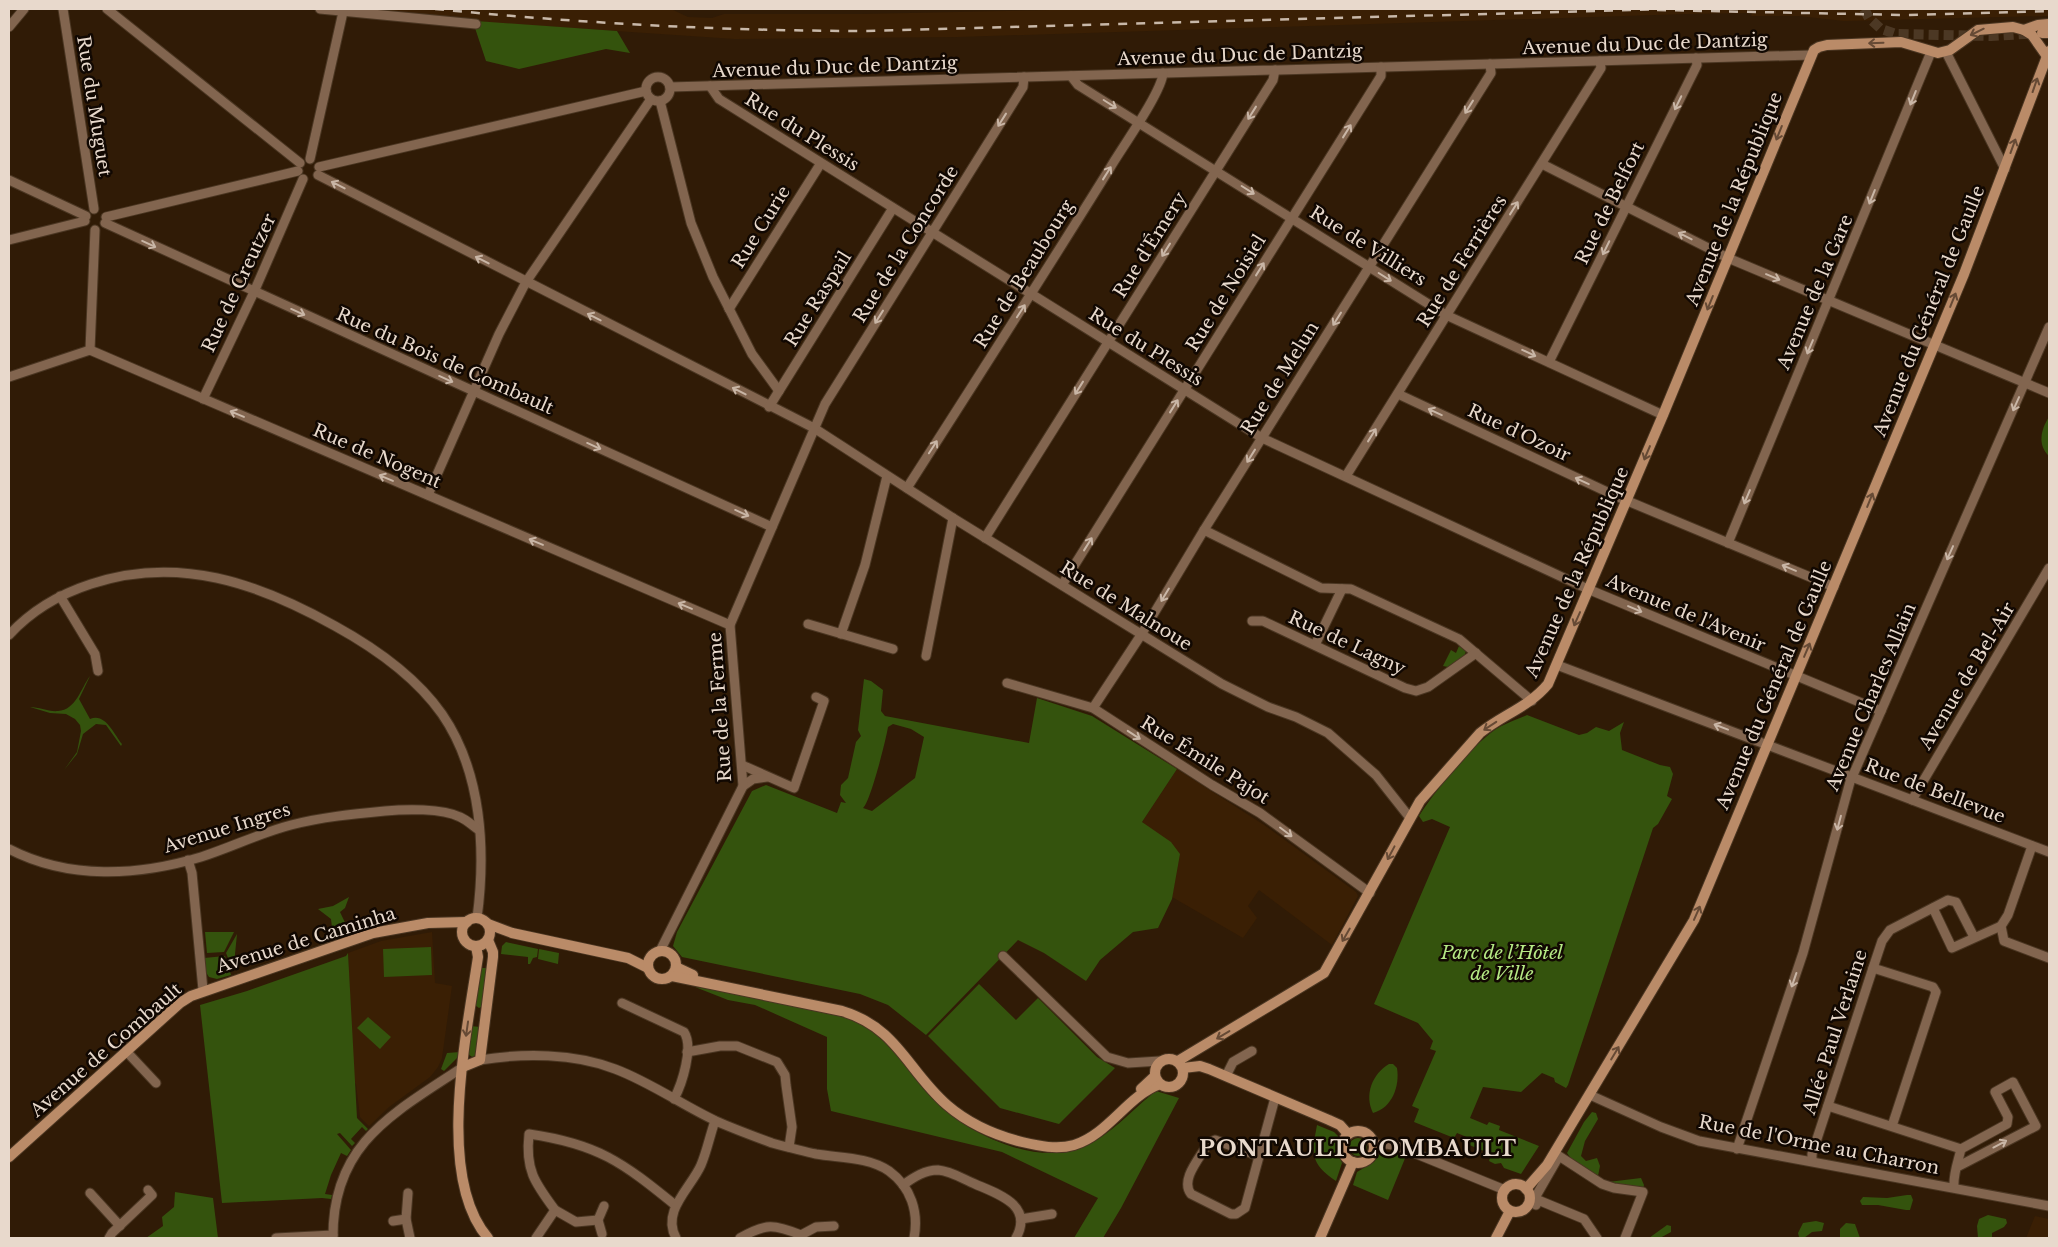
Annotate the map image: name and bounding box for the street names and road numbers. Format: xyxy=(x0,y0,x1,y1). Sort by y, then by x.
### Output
street label: Avenue du Duc de Dantzig xyxy=(1521,29,1768,59)
street label: Rue du Muguet xyxy=(72,34,116,178)
street label: Avenue du Duc de Dantzig xyxy=(1116,40,1363,70)
street label: Avenue du Duc de Dantzig xyxy=(711,52,958,82)
street label: Rue du Plessis xyxy=(741,88,863,176)
street label: Avenue de la République xyxy=(1681,89,1787,310)
street label: Rue de Belfort xyxy=(1571,138,1649,268)
street label: Rue de la Concorde xyxy=(849,161,963,327)
street label: Rue Curie xyxy=(727,182,795,272)
street label: Avenue du Général de Gaulle xyxy=(1868,182,1990,441)
street label: Rue d'Émery xyxy=(1108,187,1192,302)
street label: Rue de Ferrières xyxy=(1413,191,1511,331)
street label: Rue de Beaubourg xyxy=(969,196,1079,352)
street label: Rue de Villiers xyxy=(1306,201,1430,291)
street label: Rue de Creutzer xyxy=(197,210,281,356)
street label: Avenue de la Gare xyxy=(1772,211,1858,374)
street label: Rue de Noisiel xyxy=(1181,230,1271,355)
street label: Rue Raspail xyxy=(780,247,856,351)
street label: Rue du Bois de Combault xyxy=(333,303,557,419)
street label: Rue du Plessis xyxy=(1085,303,1207,391)
street label: Rue de Melun xyxy=(1236,317,1324,439)
street label: Rue d'Ozoir xyxy=(1464,400,1574,467)
street label: Rue de Nogent xyxy=(310,419,445,493)
street label: Avenue de la République xyxy=(1520,463,1634,682)
street label: Rue de Malnoue xyxy=(1056,557,1196,655)
street label: Avenue du Général de Gaulle xyxy=(1711,557,1837,814)
street label: Avenue de l'Avenir xyxy=(1602,569,1769,657)
street label: Avenue de Bel-Air xyxy=(1914,598,2020,755)
street label: Avenue Charles Allain xyxy=(1821,600,1921,795)
street label: Rue de Lagny xyxy=(1285,606,1410,680)
street label: Rue de la Ferme xyxy=(704,631,736,783)
street label: Rue Émile Pajot xyxy=(1137,711,1274,809)
street label: Rue de Bellevue xyxy=(1862,754,2008,828)
street label: Avenue Ingres xyxy=(160,798,293,858)
street label: Avenue de Caminha xyxy=(213,902,398,978)
street label: Allée Paul Verlaine xyxy=(1798,947,1872,1118)
street label: Avenue de Combault xyxy=(25,978,186,1122)
street label: Rue de l'Orme au Charron xyxy=(1697,1111,1941,1179)

